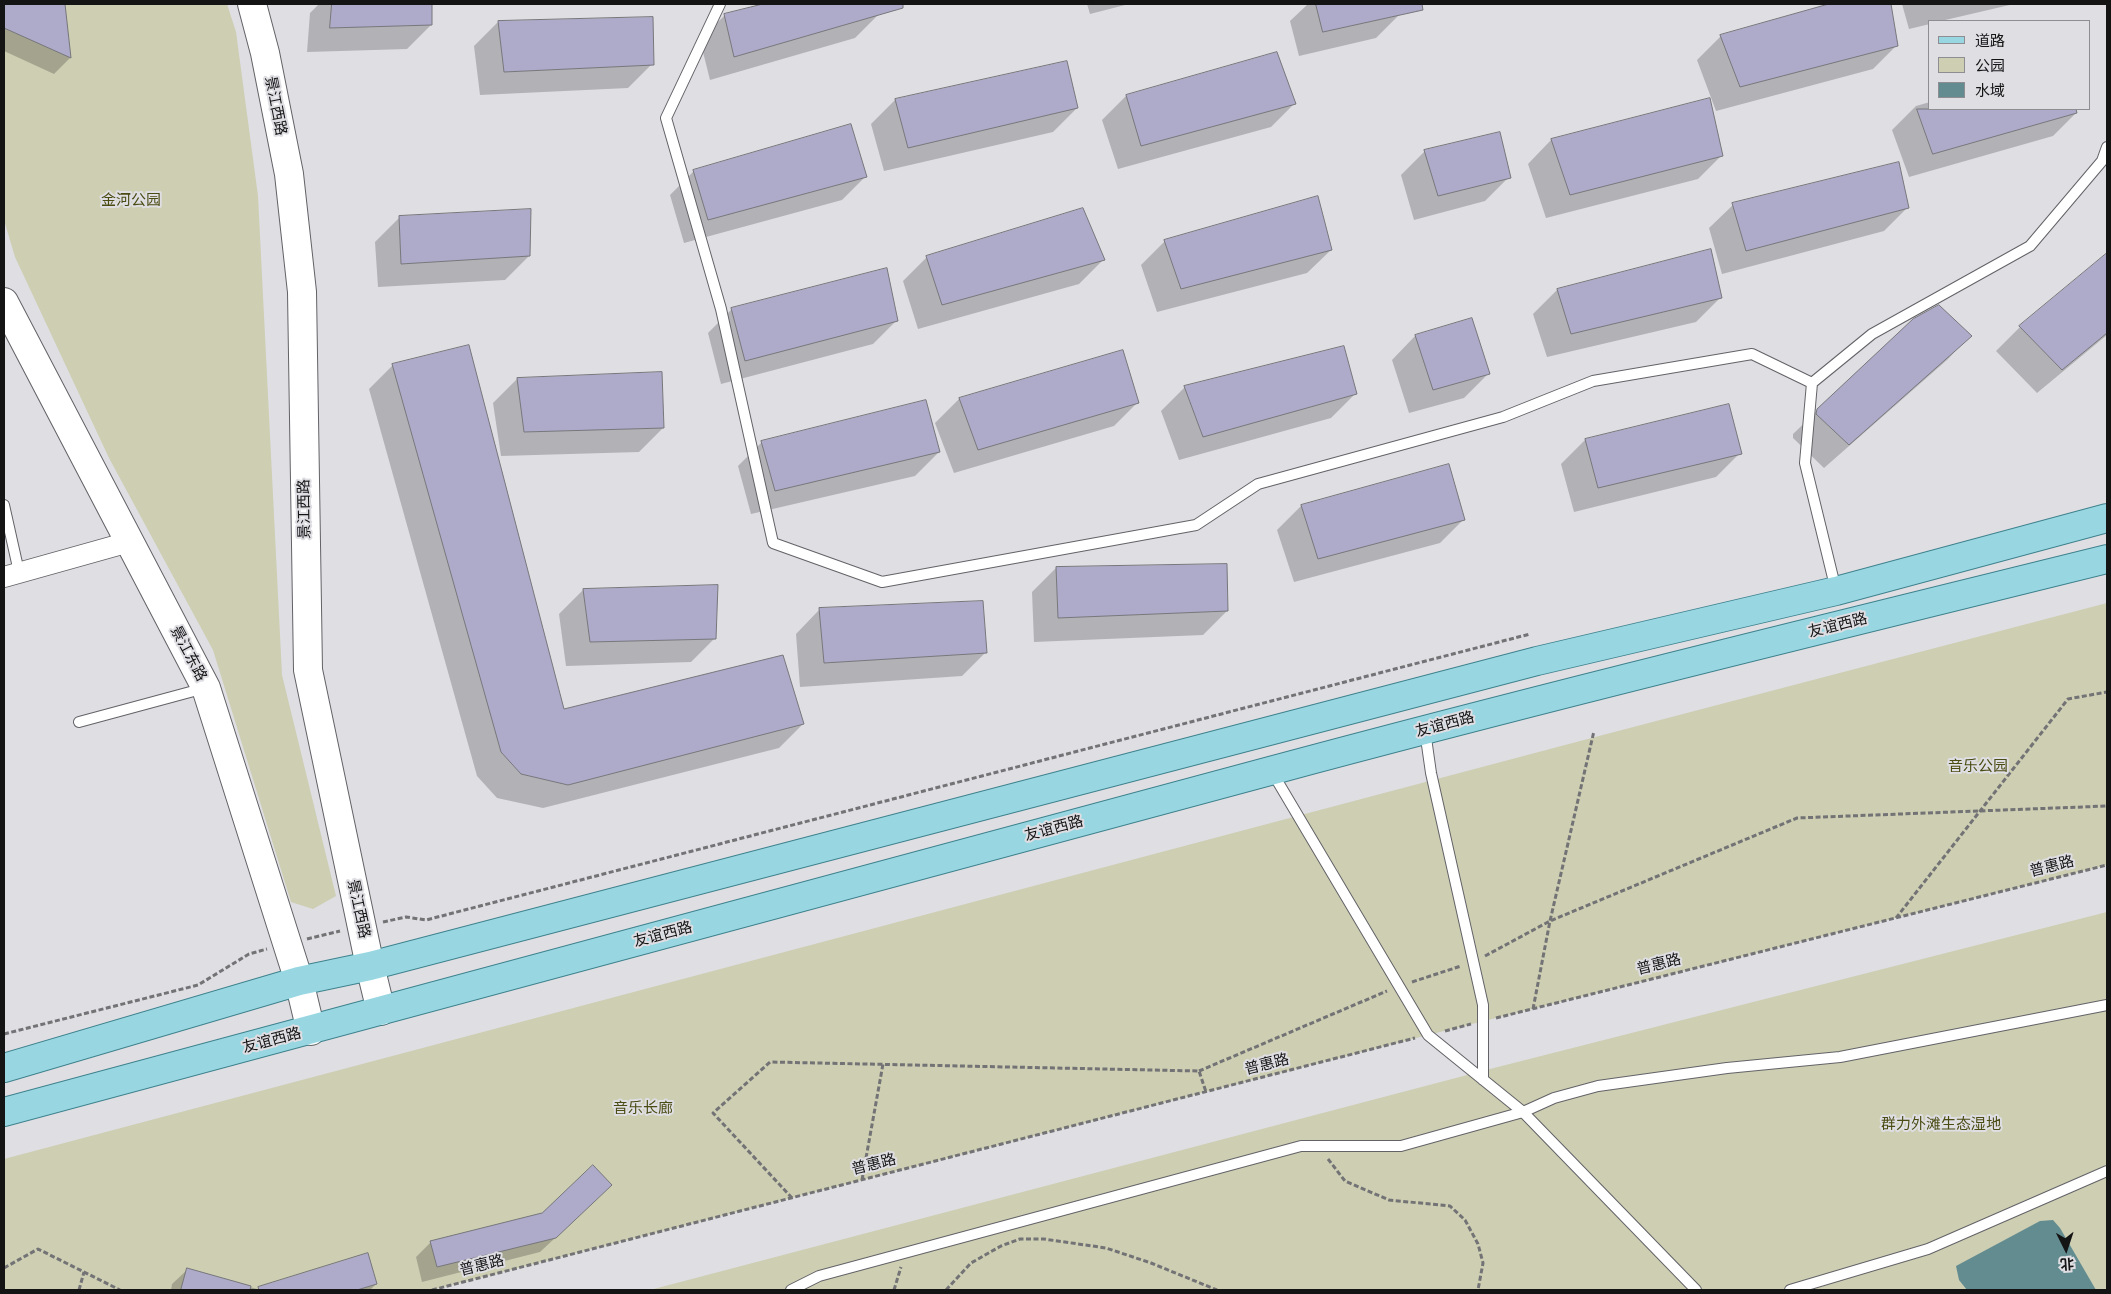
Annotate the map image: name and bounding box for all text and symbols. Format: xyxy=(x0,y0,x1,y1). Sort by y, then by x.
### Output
legend xyxy=(1928,20,2091,110)
text: 道路 xyxy=(1975,32,2005,50)
text: 公园 xyxy=(1975,57,2005,75)
street label: 景江西路 xyxy=(260,75,290,137)
text: 水域 xyxy=(1975,82,2005,100)
park label: 金河公园 xyxy=(101,192,161,210)
street label: 景江西路 xyxy=(295,479,315,539)
street label: 友谊西路 xyxy=(1807,610,1869,642)
street label: 景江东路 xyxy=(166,623,210,685)
street label: 友谊西路 xyxy=(1414,709,1476,741)
park label: 音乐公园 xyxy=(1948,758,2008,776)
street label: 友谊西路 xyxy=(1023,813,1085,845)
street label: 普惠路 xyxy=(2028,853,2076,881)
street label: 景江西路 xyxy=(343,878,373,940)
street label: 友谊西路 xyxy=(632,919,694,951)
street label: 普惠路 xyxy=(1635,951,1683,979)
street label: 友谊西路 xyxy=(241,1025,303,1057)
street label: 普惠路 xyxy=(1243,1051,1291,1079)
park label: 音乐长廊 xyxy=(613,1100,673,1118)
park label: 群力外滩生态湿地 xyxy=(1881,1116,2001,1134)
street label: 普惠路 xyxy=(850,1151,898,1179)
north arrow xyxy=(2041,1224,2091,1274)
street label: 普惠路 xyxy=(458,1252,506,1280)
text: 北 xyxy=(2060,1255,2075,1272)

